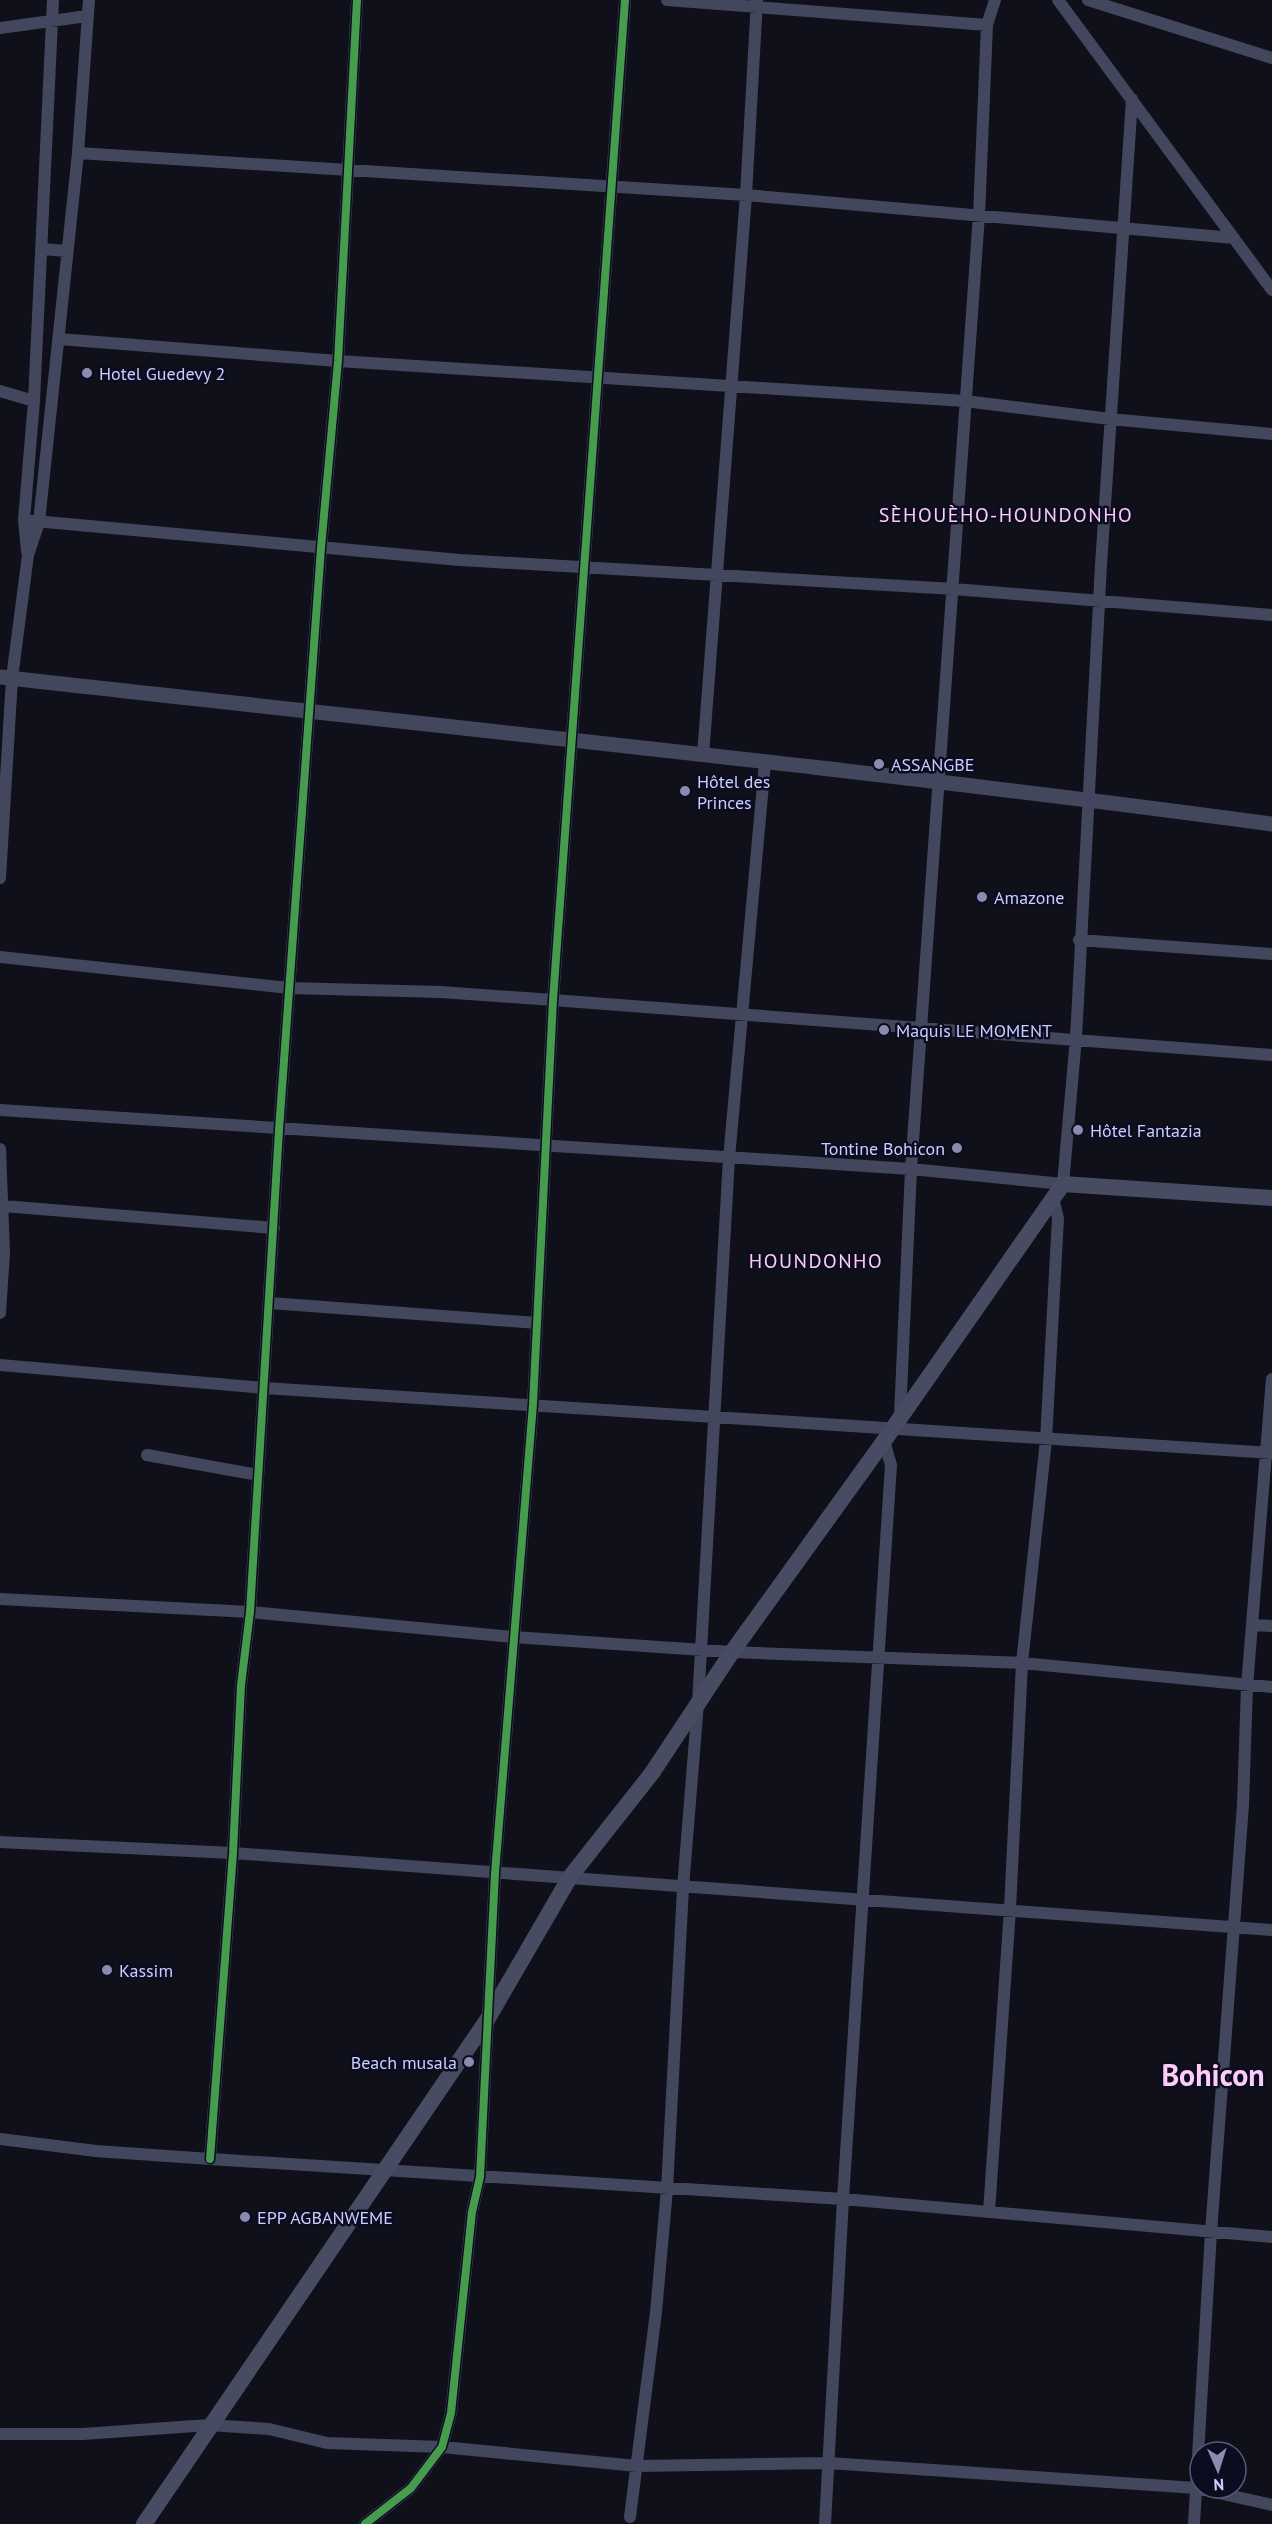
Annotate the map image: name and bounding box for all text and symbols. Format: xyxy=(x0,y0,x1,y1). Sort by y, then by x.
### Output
place label: Hotel Guedevy 2 xyxy=(99,362,225,385)
marker: Hotel Guedevy 2 xyxy=(80,366,94,380)
district label: SÈHOUÈHO-HOUNDONHO xyxy=(879,502,1133,528)
place label: ASSANGBE xyxy=(891,753,974,776)
marker: ASSANGBE xyxy=(872,757,886,771)
place label: Hôtel des Princes xyxy=(697,770,770,814)
marker: Hôtel des Princes xyxy=(678,784,692,798)
place label: Amazone xyxy=(994,886,1064,909)
marker: Amazone xyxy=(975,890,989,904)
place label: Maquis LE MOMENT xyxy=(896,1019,1052,1042)
marker: Maquis LE MOMENT xyxy=(877,1023,891,1037)
place label: Hôtel Fantazia xyxy=(1090,1119,1202,1142)
marker: Hôtel Fantazia xyxy=(1071,1123,1085,1137)
place label: Tontine Bohicon xyxy=(821,1137,945,1160)
marker: Tontine Bohicon xyxy=(950,1141,964,1155)
district label: HOUNDONHO xyxy=(749,1248,883,1274)
place label: Kassim xyxy=(119,1959,173,1982)
marker: Kassim xyxy=(100,1963,114,1977)
place label: Beach musala xyxy=(351,2051,457,2074)
marker: Beach musala xyxy=(462,2055,476,2069)
district label: Bohicon xyxy=(1161,2055,1265,2094)
place label: EPP AGBANWEME xyxy=(257,2206,393,2229)
marker: EPP AGBANWEME xyxy=(238,2210,252,2224)
north arrow xyxy=(1188,2440,1248,2500)
text: N xyxy=(1213,2475,1225,2495)

